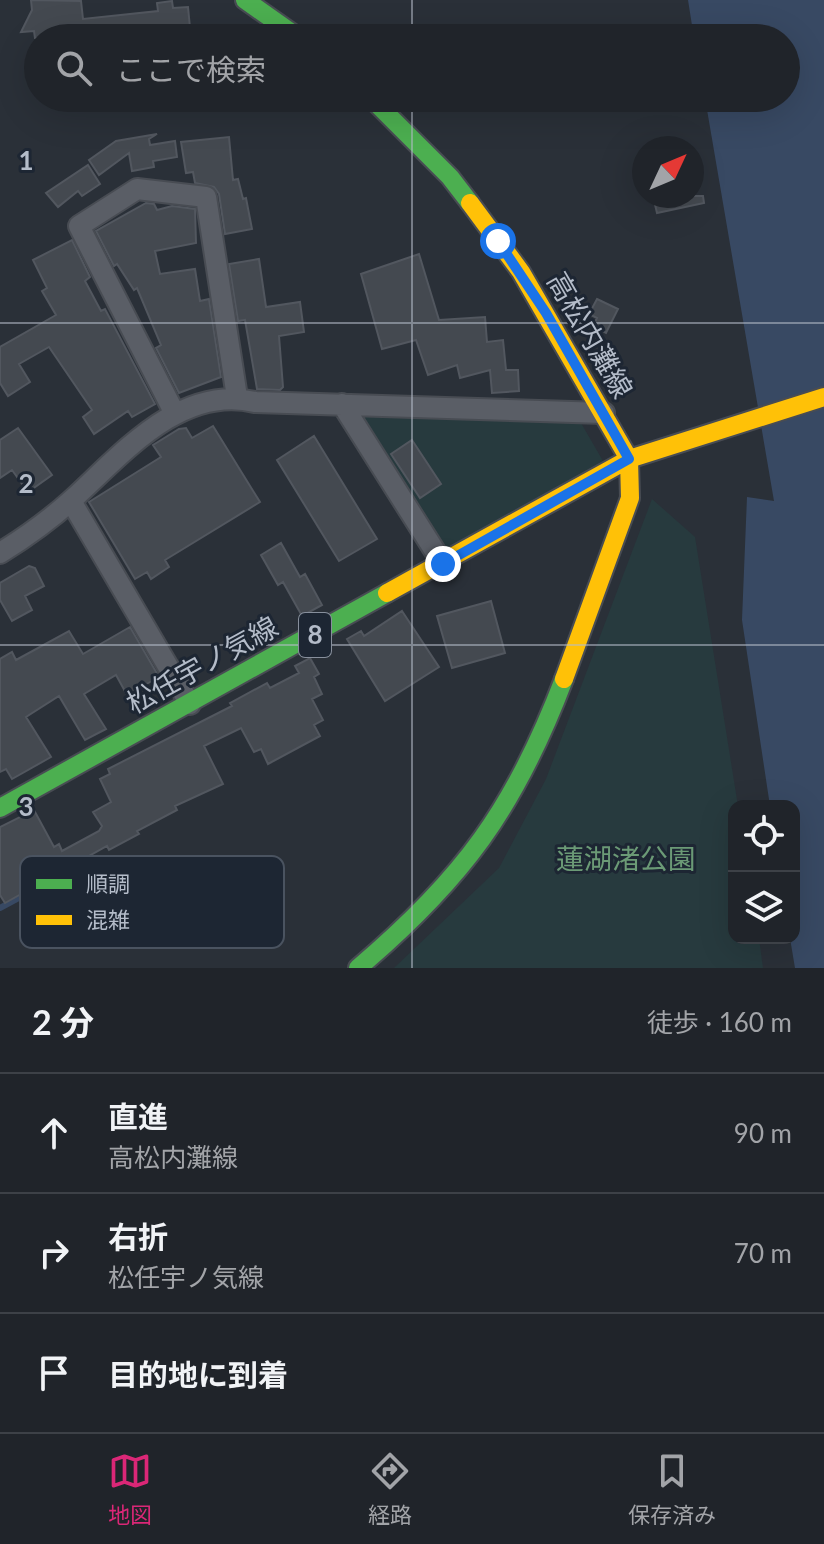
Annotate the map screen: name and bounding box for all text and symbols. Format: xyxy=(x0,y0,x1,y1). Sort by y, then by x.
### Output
search box xyxy=(24,24,800,112)
icon: search xyxy=(52,46,96,90)
text: ここで検索 xyxy=(116,51,266,87)
north arrow xyxy=(632,136,704,208)
text: 1 xyxy=(18,144,34,176)
route start xyxy=(480,223,516,259)
street label: 高松内灘線 xyxy=(541,265,641,404)
text: 2 xyxy=(18,467,34,499)
route end xyxy=(425,546,461,582)
street label: 松任宇ノ気線 xyxy=(120,609,283,720)
road number: 8 xyxy=(299,613,331,657)
text: 3 xyxy=(18,790,34,822)
map controls xyxy=(728,800,800,944)
button: locate xyxy=(728,800,800,872)
park label: 蓮湖渚公園 xyxy=(556,841,696,875)
legend xyxy=(20,856,284,948)
text: 順調 xyxy=(86,870,130,897)
button: layers xyxy=(728,872,800,944)
text: 混雑 xyxy=(86,906,130,933)
text: 2 分 xyxy=(32,1001,94,1042)
text: 徒歩 · 160 m xyxy=(647,1006,792,1038)
text: 直進 xyxy=(108,1098,168,1134)
icon: ahead xyxy=(32,1111,76,1155)
text: 90 m xyxy=(734,1117,792,1149)
text: 高松内灘線 xyxy=(108,1141,238,1173)
text: 右折 xyxy=(108,1218,168,1254)
icon: right xyxy=(32,1231,76,1275)
text: 70 m xyxy=(734,1237,792,1269)
text: 松任宇ノ気線 xyxy=(108,1261,264,1293)
icon: arrive xyxy=(32,1351,76,1395)
text: 目的地に到着 xyxy=(108,1356,288,1392)
tab: 地図 xyxy=(108,1449,152,1529)
tab: 経路 xyxy=(368,1449,412,1529)
tab: 保存済み xyxy=(628,1449,716,1529)

